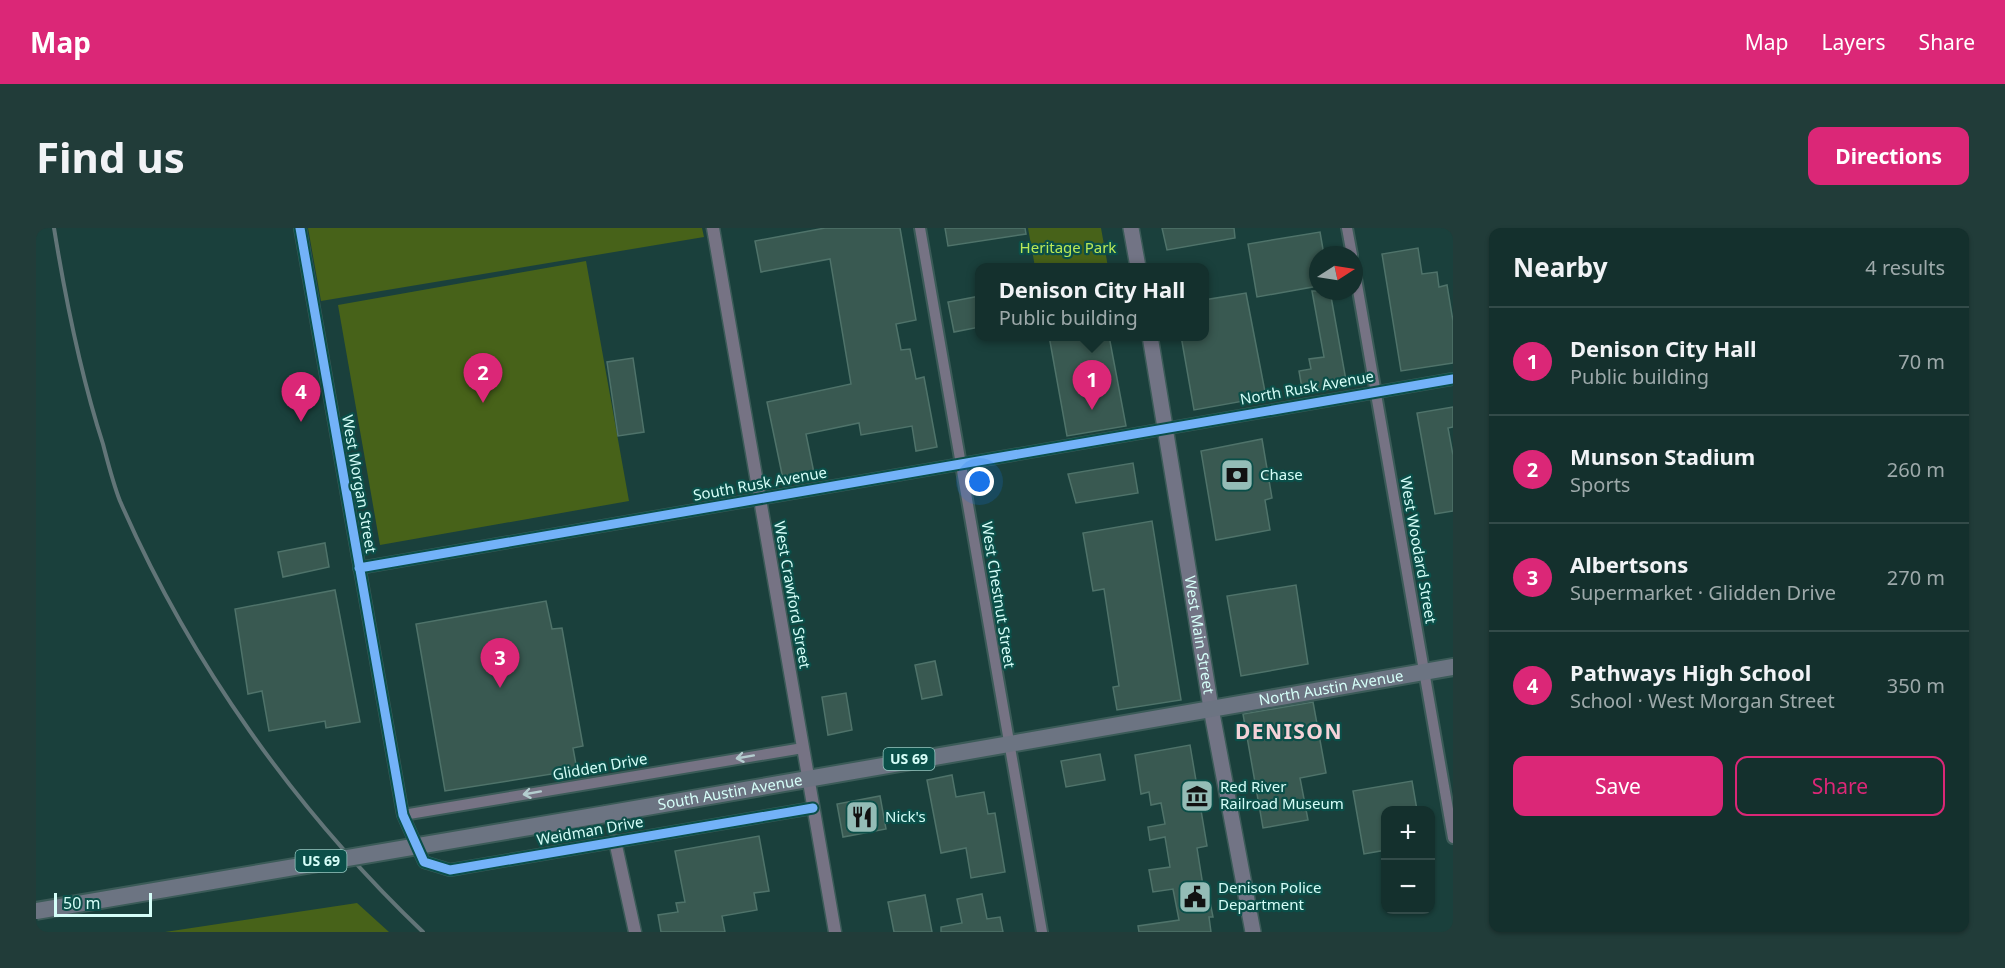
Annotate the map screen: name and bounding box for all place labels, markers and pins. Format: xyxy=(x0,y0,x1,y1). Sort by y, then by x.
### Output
pin: 2 xyxy=(464,354,502,403)
pin: 1 xyxy=(1072,360,1112,410)
pin: 4 xyxy=(282,372,320,422)
bank icon: Chase xyxy=(1219,457,1255,493)
place label: Chase xyxy=(1260,464,1303,484)
pin: 3 xyxy=(480,638,520,688)
place label: Red River Railroad Museum xyxy=(1220,776,1344,813)
museum icon: Red River Railroad Museum xyxy=(1179,778,1215,814)
restaurant icon: Nick's xyxy=(844,799,880,835)
place label: Nick's xyxy=(885,806,926,826)
place label: Denison Police Department xyxy=(1218,877,1322,914)
public building icon: Denison Police Department xyxy=(1177,879,1213,915)

